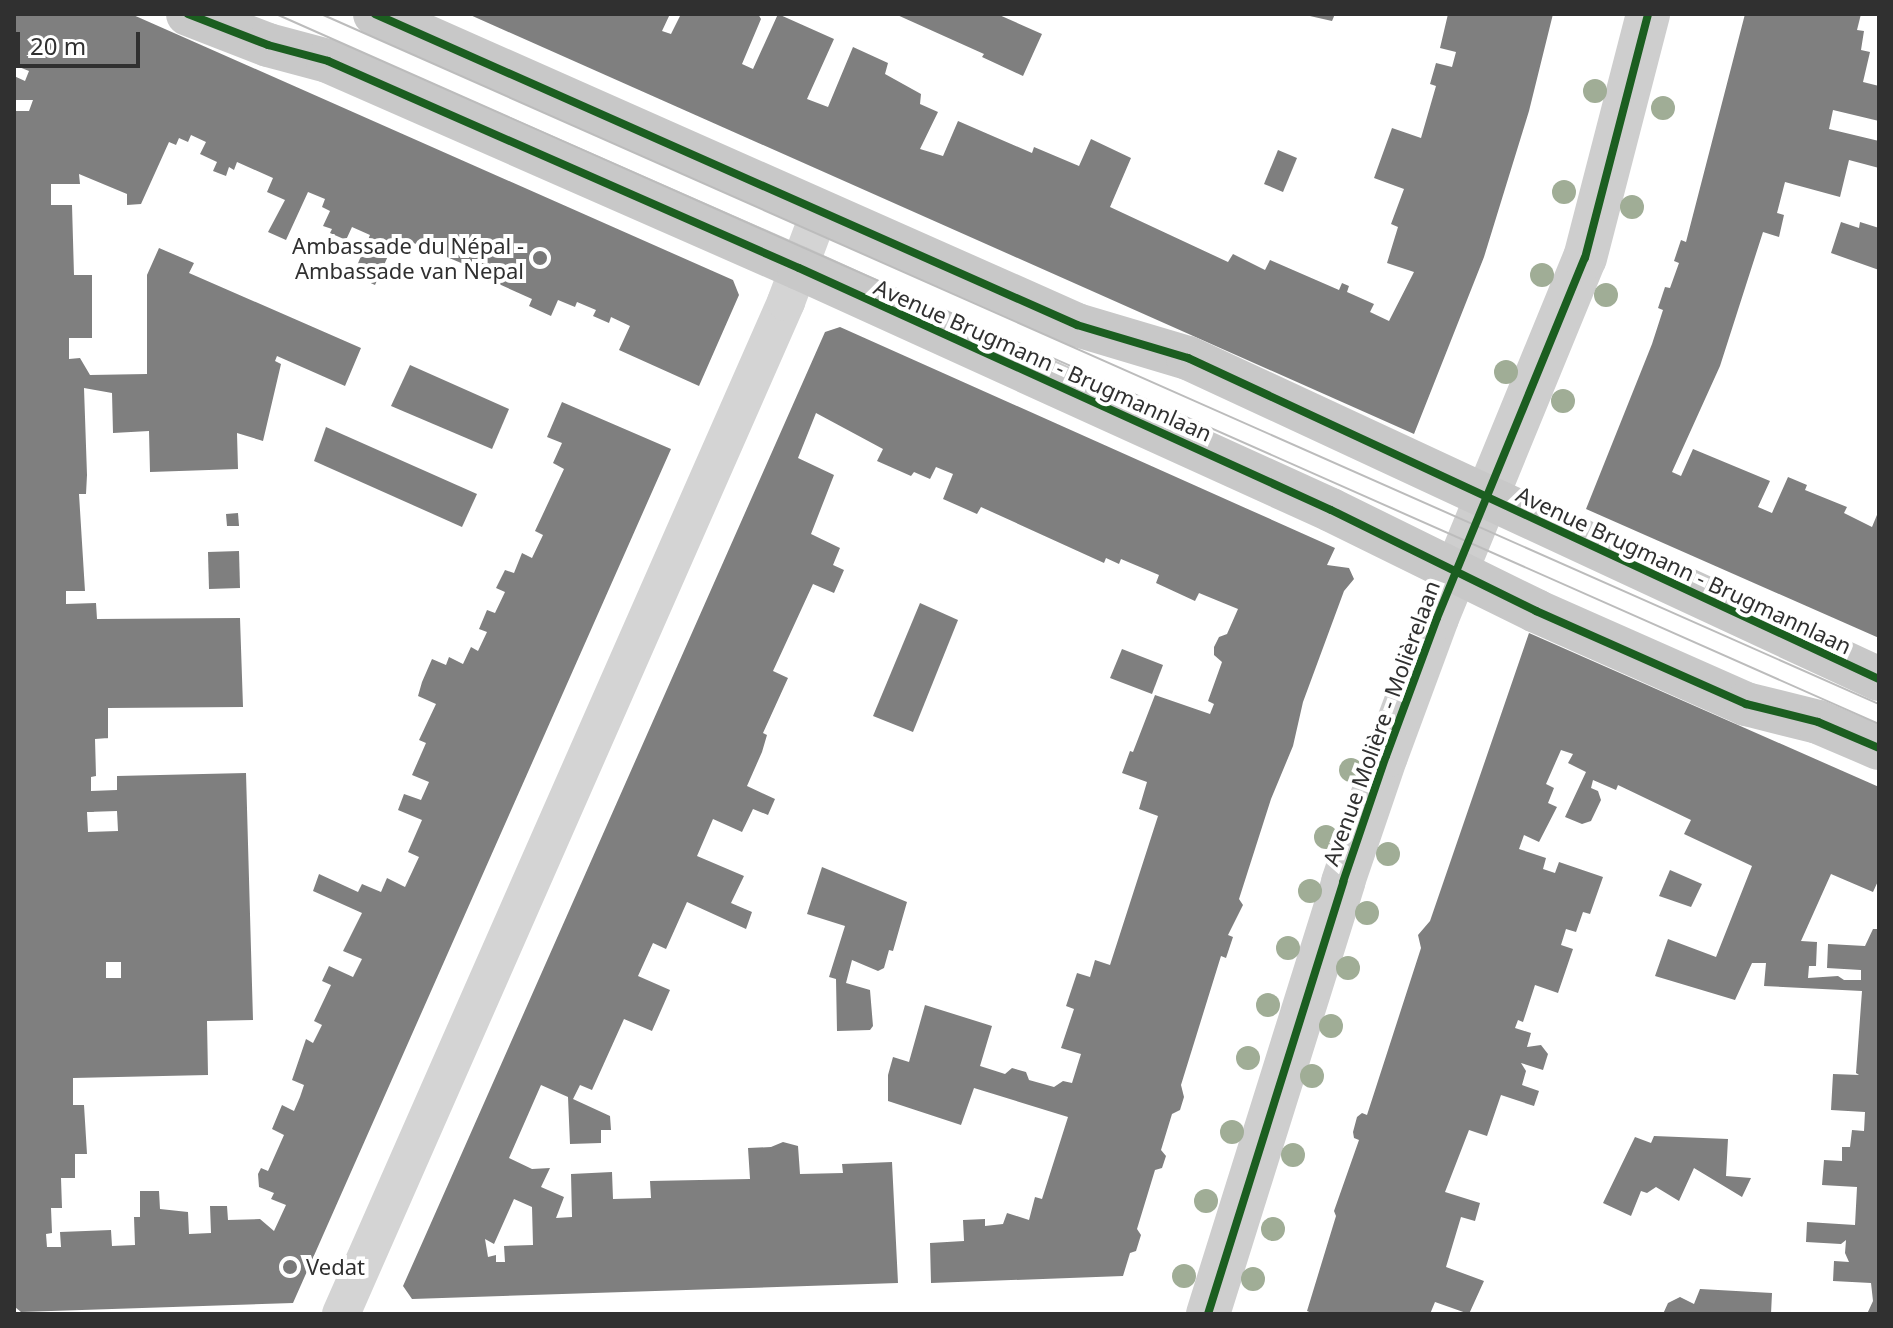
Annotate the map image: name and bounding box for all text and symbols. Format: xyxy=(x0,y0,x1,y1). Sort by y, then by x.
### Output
scale bar xyxy=(20,16,144,66)
text: 20 m xyxy=(30,29,86,62)
place label: Ambassade du Népal - Ambassade van Nepal xyxy=(292,232,524,284)
marker: Ambassade du Népal - Ambassade van Nepal xyxy=(531,249,549,267)
street label: Avenue Brugmann - Brugmannlaan xyxy=(870,273,1216,447)
street label: Avenue Brugmann - Brugmannlaan xyxy=(1512,481,1856,659)
street label: Avenue Molière - Molièrelaan xyxy=(1317,577,1445,869)
place label: Vedat xyxy=(306,1254,365,1280)
marker: Vedat xyxy=(281,1258,299,1276)

